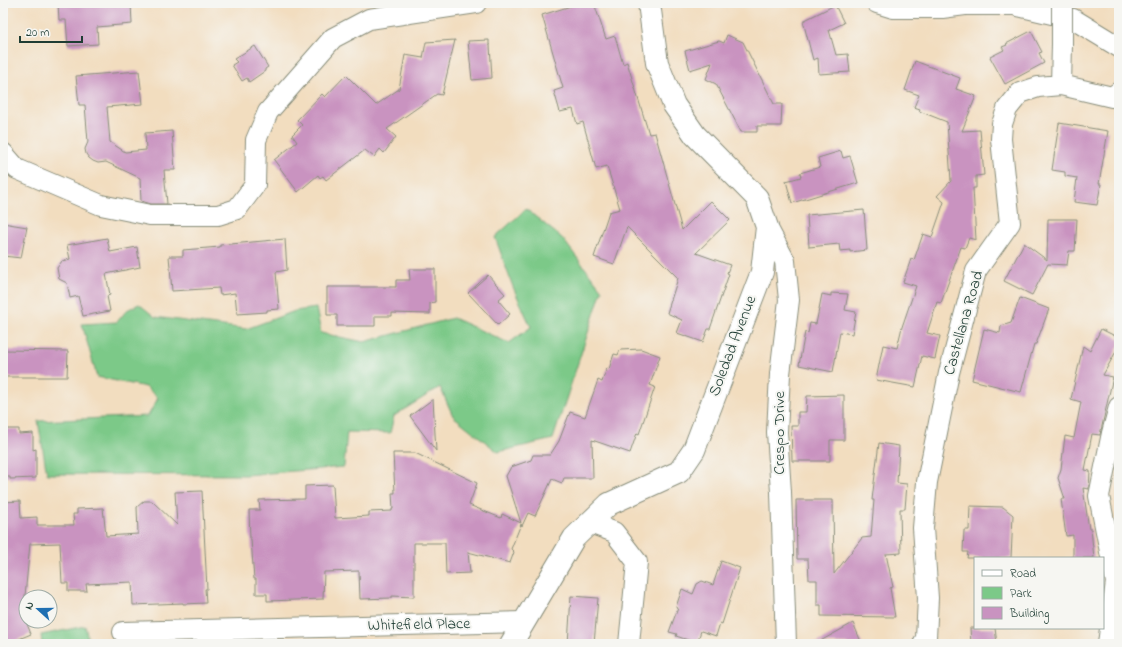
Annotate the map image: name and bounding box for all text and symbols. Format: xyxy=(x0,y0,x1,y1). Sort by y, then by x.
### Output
scale bar xyxy=(20,18,82,44)
text: 20 m xyxy=(26,24,49,42)
street label: Castellana Road xyxy=(938,268,990,378)
street label: Soledad Avenue xyxy=(703,291,764,400)
street label: Crespo Drive xyxy=(768,390,792,475)
legend xyxy=(974,557,1104,629)
text: Road xyxy=(1010,565,1036,583)
text: Park xyxy=(1010,585,1032,603)
north arrow xyxy=(18,589,58,629)
text: N xyxy=(21,599,38,612)
text: Building xyxy=(1009,605,1049,624)
street label: Whitefield Place xyxy=(368,612,471,638)

